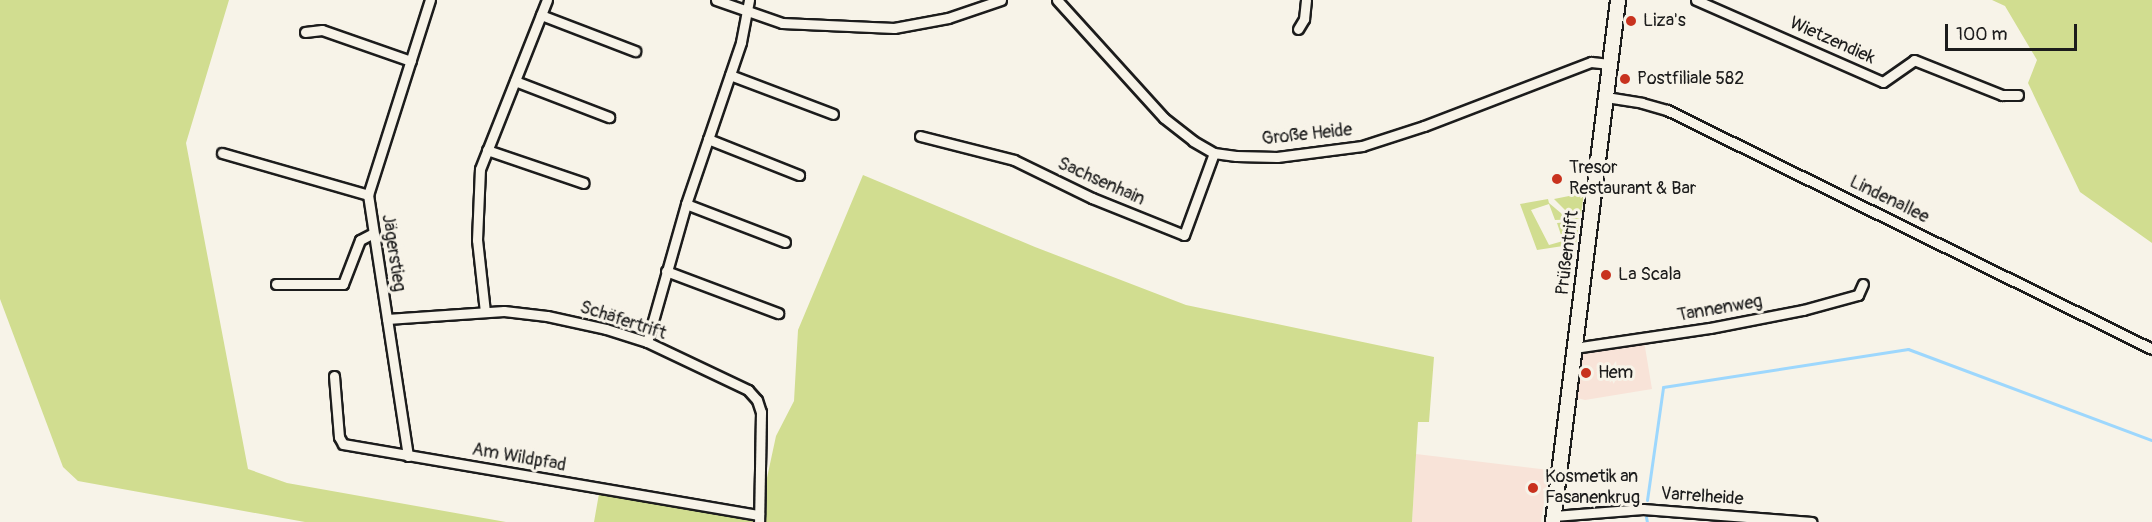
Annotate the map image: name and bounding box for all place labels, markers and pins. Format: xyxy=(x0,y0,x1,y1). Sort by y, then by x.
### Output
place label: Liza's xyxy=(1643,10,1686,32)
marker: Liza's xyxy=(1624,14,1638,28)
place label: Postfiliale 582 xyxy=(1637,68,1744,90)
marker: Postfiliale 582 xyxy=(1618,72,1632,86)
place label: Tresor Restaurant & Bar xyxy=(1569,158,1696,201)
marker: Tresor Restaurant & Bar xyxy=(1550,172,1564,186)
place label: La Scala xyxy=(1618,264,1681,286)
marker: La Scala xyxy=(1599,268,1613,282)
place label: Hem xyxy=(1598,362,1633,384)
marker: Hem xyxy=(1579,366,1593,380)
place label: Kosmetik an Fasanenkrug xyxy=(1545,467,1640,510)
marker: Kosmetik an Fasanenkrug xyxy=(1526,481,1540,495)

